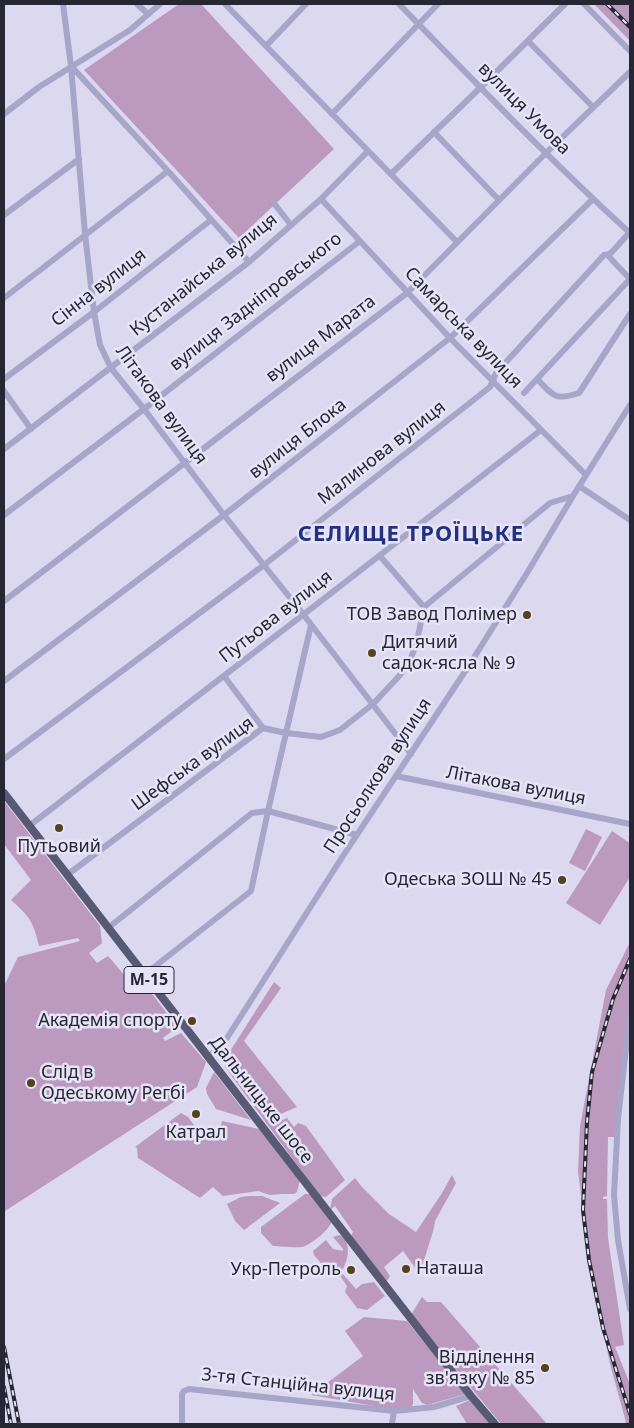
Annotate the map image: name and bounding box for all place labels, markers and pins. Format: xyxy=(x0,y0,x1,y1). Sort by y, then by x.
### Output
place label: ТОВ Завод Полімер xyxy=(347,604,517,626)
marker: ТОВ Завод Полімер xyxy=(521,609,533,621)
place label: Дитячий садок-ясла № 9 xyxy=(382,632,516,674)
marker: Дитячий садок-ясла № 9 xyxy=(366,647,378,659)
marker: Путьовий xyxy=(53,822,65,834)
place label: Путьовий xyxy=(17,836,101,858)
place label: Одеська ЗОШ № 45 xyxy=(384,869,552,891)
marker: Одеська ЗОШ № 45 xyxy=(556,874,568,886)
place label: Академія спорту xyxy=(38,1010,182,1032)
marker: Академія спорту xyxy=(186,1015,198,1027)
place label: Слід в Одеському Регбі xyxy=(41,1062,186,1104)
marker: Слід в Одеському Регбі xyxy=(25,1077,37,1089)
marker: Катрал xyxy=(190,1108,202,1120)
place label: Катрал xyxy=(166,1122,226,1144)
place label: Наташа xyxy=(416,1258,484,1280)
place label: Укр-Петроль xyxy=(230,1259,341,1281)
marker: Наташа xyxy=(400,1263,412,1275)
marker: Укр-Петроль xyxy=(345,1264,357,1276)
place label: Відділення зв'язку № 85 xyxy=(426,1347,535,1390)
marker: Відділення зв'язку № 85 xyxy=(539,1362,551,1374)

